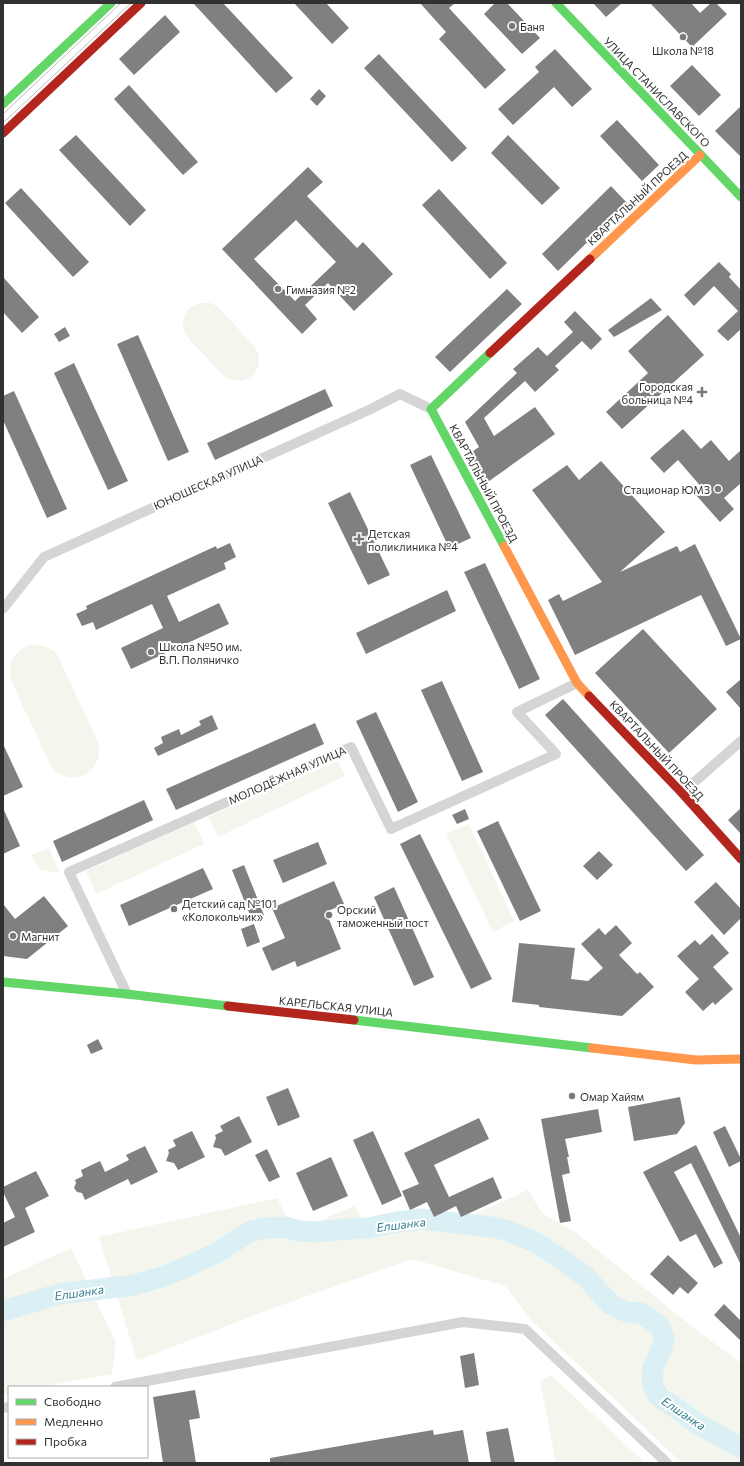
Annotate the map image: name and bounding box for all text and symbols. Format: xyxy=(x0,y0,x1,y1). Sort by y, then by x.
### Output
place label: Баня xyxy=(520,20,545,33)
marker: Баня xyxy=(507,21,517,31)
marker: Школа №18 xyxy=(678,32,688,42)
street label: УЛИЦА СТАНИСЛАВСКОГО xyxy=(601,34,713,150)
place label: Школа №18 xyxy=(652,44,714,57)
street label: КВАРТАЛЬНЫЙ ПРОЕЗД xyxy=(584,147,690,248)
place label: Гимназия №2 xyxy=(286,283,356,296)
marker: Гимназия №2 xyxy=(273,284,283,294)
place label: Городская больница №4 xyxy=(622,380,693,406)
marker: Городская больница №4 xyxy=(696,386,708,398)
street label: КВАРТАЛЬНЫЙ ПРОЕЗД xyxy=(447,421,522,545)
street label: ЮНОШЕСКАЯ УЛИЦА xyxy=(151,452,265,512)
place label: Стационар ЮМЗ xyxy=(623,483,710,496)
marker: Стационар ЮМЗ xyxy=(713,484,723,494)
place label: Детская поликлиника №4 xyxy=(368,527,458,553)
marker: Детская поликлиника №4 xyxy=(353,533,365,545)
place label: Школа №50 им. В.П. Поляничко xyxy=(159,640,242,666)
marker: Школа №50 им. В.П. Поляничко xyxy=(146,647,156,657)
street label: КВАРТАЛЬНЫЙ ПРОЕЗД xyxy=(607,697,708,803)
street label: МОЛОДЁЖНАЯ УЛИЦА xyxy=(226,742,348,807)
place label: Детский сад №101 «Колокольчик» xyxy=(182,897,277,923)
place label: Орский таможенный пост xyxy=(337,903,429,929)
marker: Детский сад №101 «Колокольчик» xyxy=(169,904,179,914)
marker: Орский таможенный пост xyxy=(324,910,334,920)
place label: Магнит xyxy=(21,930,60,943)
marker: Магнит xyxy=(8,931,18,941)
street label: КАРЕЛЬСКАЯ УЛИЦА xyxy=(278,994,394,1018)
place label: Омар Хайям xyxy=(580,1090,644,1103)
marker: Омар Хайям xyxy=(567,1091,577,1101)
water label: Елшанка xyxy=(375,1214,427,1234)
water label: Елшанка xyxy=(53,1282,105,1302)
legend xyxy=(8,1386,148,1458)
water label: Елшанка xyxy=(659,1393,709,1433)
text: Свободно xyxy=(44,1394,101,1408)
text: Медленно xyxy=(44,1414,103,1428)
text: Пробка xyxy=(44,1434,87,1448)

